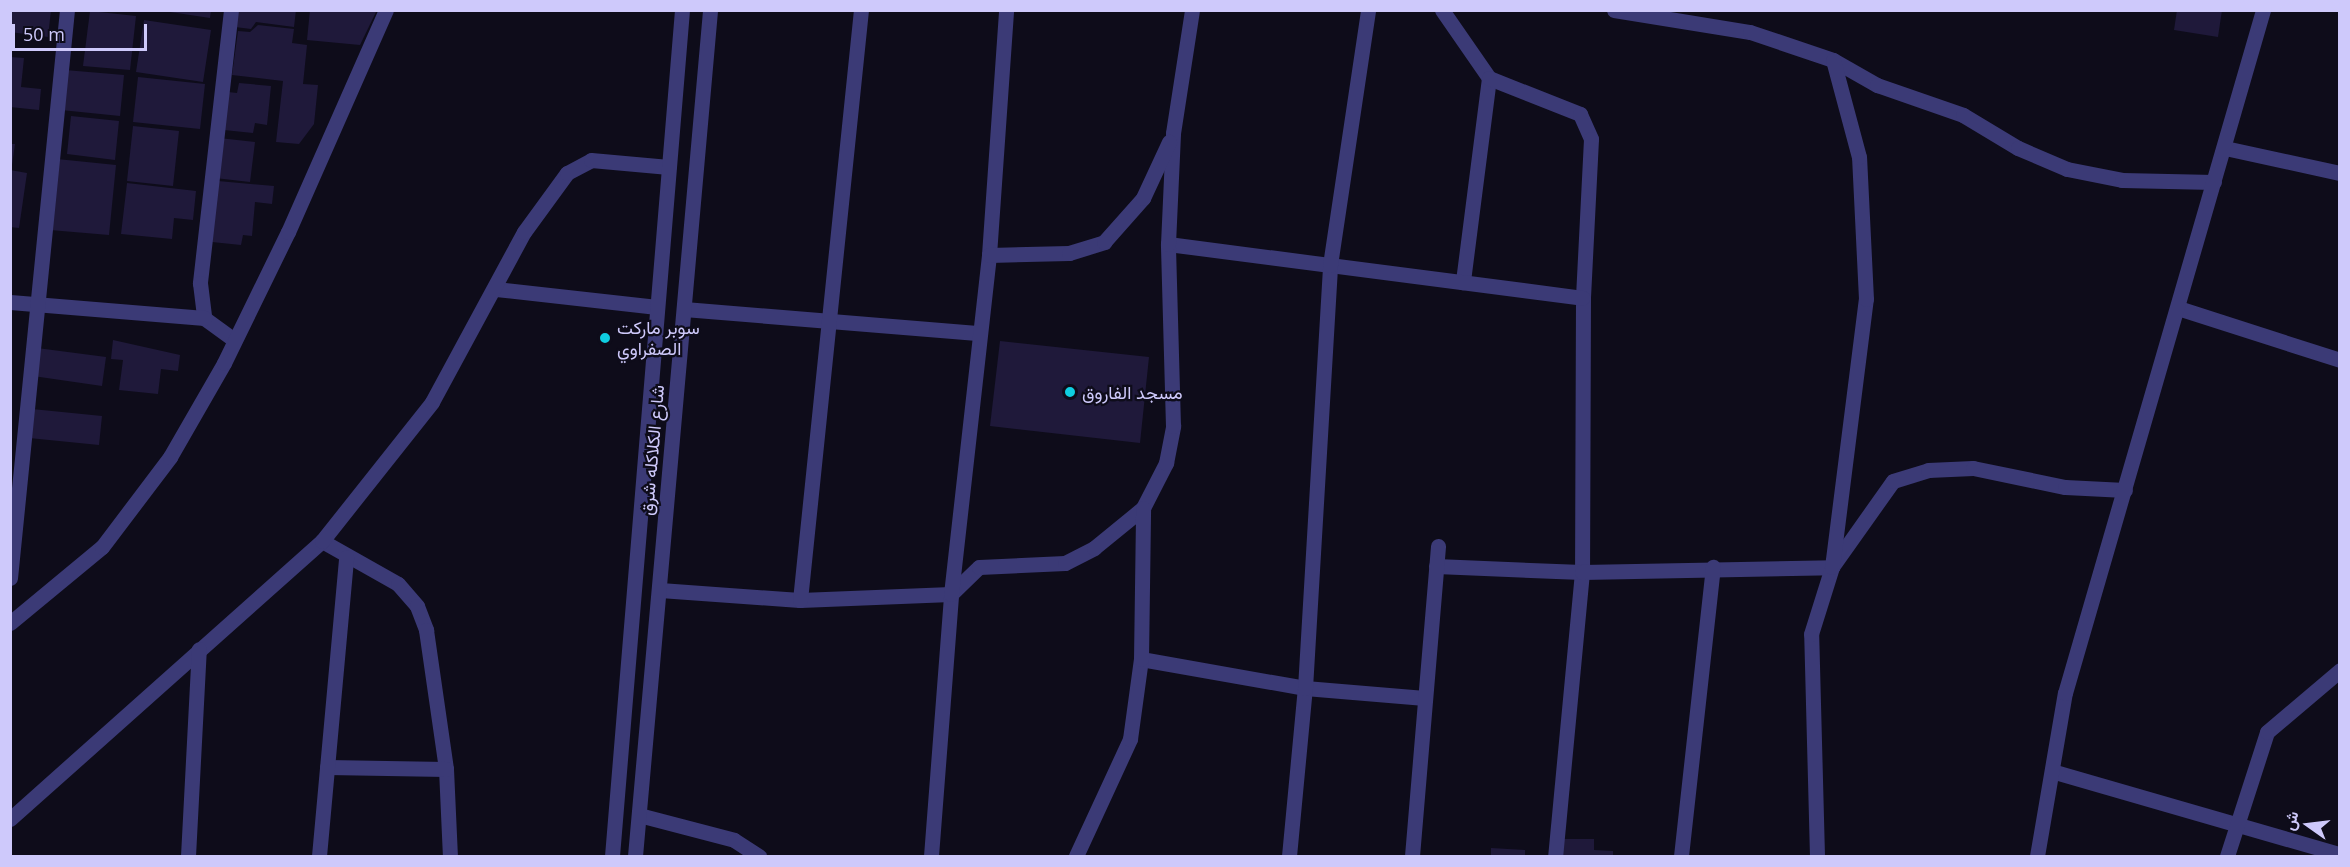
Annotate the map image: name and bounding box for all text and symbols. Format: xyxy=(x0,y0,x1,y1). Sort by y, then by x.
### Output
scale bar xyxy=(15,12,150,50)
text: 50 m xyxy=(23,22,65,46)
place label: سوبر ماركت الصفراوي xyxy=(617,317,700,360)
marker: سوبر ماركت الصفراوي xyxy=(598,331,612,345)
place label: مسجد الفاروق xyxy=(1082,381,1183,403)
street label: شارع الكلاكله شرق xyxy=(636,384,668,516)
marker: مسجد الفاروق xyxy=(1063,385,1077,399)
north arrow xyxy=(2278,795,2338,855)
text: ش xyxy=(2278,809,2304,833)

